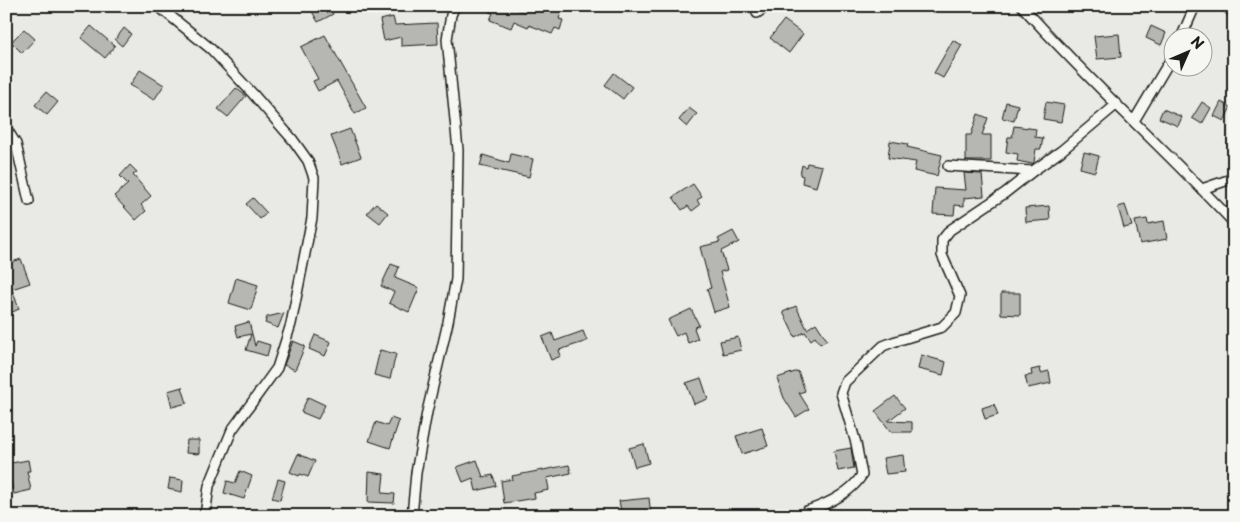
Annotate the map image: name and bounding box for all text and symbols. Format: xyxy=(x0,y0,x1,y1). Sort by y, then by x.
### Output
north arrow xyxy=(1162,28,1212,78)
text: N xyxy=(1186,31,1209,54)

